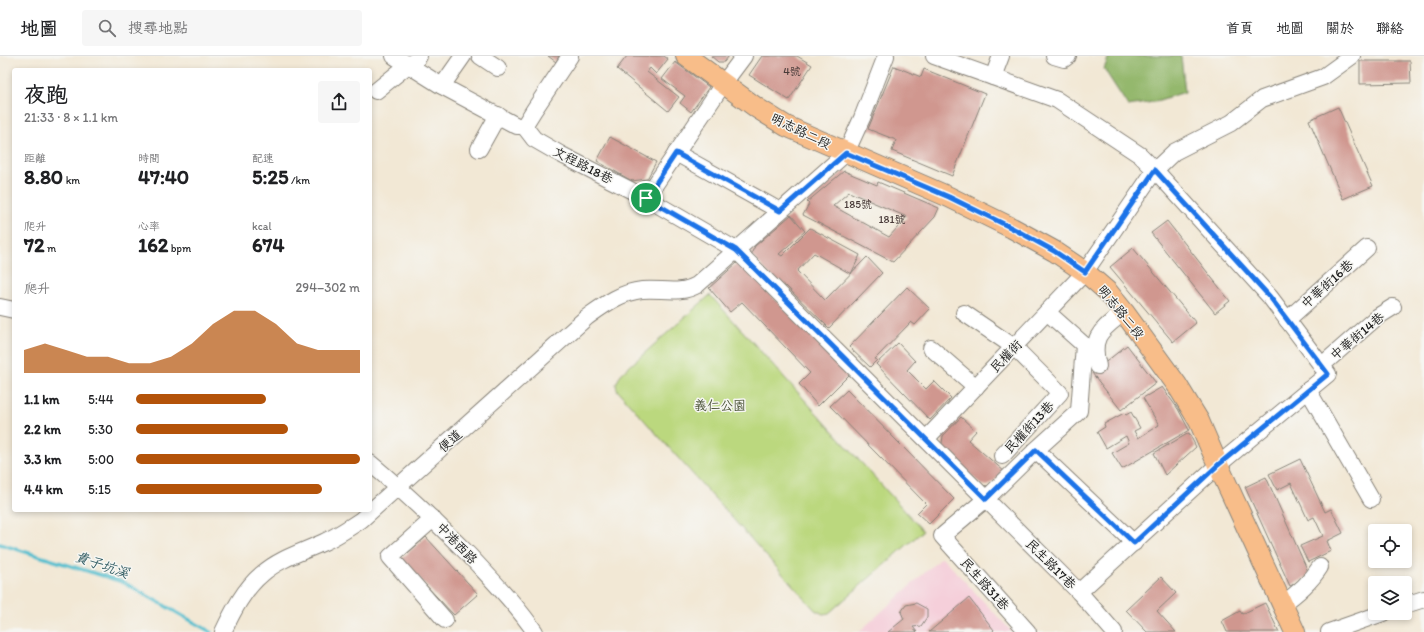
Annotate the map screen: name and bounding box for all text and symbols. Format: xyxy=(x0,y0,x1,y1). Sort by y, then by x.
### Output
search box xyxy=(82,10,362,46)
text: 地圖 xyxy=(20,17,58,40)
icon: search xyxy=(96,17,118,39)
text: 搜尋地點 xyxy=(128,19,188,37)
text: 首頁 xyxy=(1226,20,1254,37)
text: 地圖 xyxy=(1276,20,1304,37)
text: 關於 xyxy=(1326,20,1354,37)
text: 聯絡 xyxy=(1376,20,1404,37)
house number: 4號 xyxy=(783,65,801,78)
text: 夜跑 xyxy=(24,81,68,108)
button: share xyxy=(318,81,360,123)
text: 21:33 · 8 × 1.1 km xyxy=(24,110,118,125)
street label: 明志路二段 xyxy=(768,110,834,152)
street label: 文程路18巷 xyxy=(551,144,615,186)
text: 距離 xyxy=(24,152,46,165)
text: 時間 xyxy=(138,152,160,165)
text: 配速 xyxy=(252,152,274,165)
text: 8.80 xyxy=(24,165,63,189)
text: 47:40 xyxy=(138,165,189,189)
text: 5:25 xyxy=(252,165,288,189)
text: km xyxy=(63,174,80,187)
text: /km xyxy=(288,174,310,187)
pin xyxy=(629,181,663,215)
icon: arrive xyxy=(635,187,657,209)
house number: 185號 xyxy=(844,198,872,211)
house number: 181號 xyxy=(878,213,906,226)
text: 爬升 xyxy=(24,220,46,233)
text: 心率 xyxy=(138,220,160,233)
text: kcal xyxy=(252,220,272,233)
text: 72 xyxy=(24,233,44,257)
text: 162 xyxy=(138,233,168,257)
text: 674 xyxy=(252,233,285,257)
text: m xyxy=(44,242,56,255)
text: bpm xyxy=(168,242,191,255)
street label: 中華街16巷 xyxy=(1298,257,1356,311)
text: 294–302 m xyxy=(296,280,360,295)
text: 爬升 xyxy=(24,281,50,296)
street label: 明志路二段 xyxy=(1095,282,1147,342)
street label: 中華街14巷 xyxy=(1327,309,1387,363)
street label: 民權街 xyxy=(987,337,1025,375)
text: 1.1 km xyxy=(24,392,59,407)
text: 5:44 xyxy=(88,392,114,407)
park label: 義仁公園 xyxy=(694,398,746,413)
street label: 民權街13巷 xyxy=(1001,398,1057,456)
text: 2.2 km xyxy=(24,422,61,437)
text: 5:30 xyxy=(88,422,113,437)
street label: 便道 xyxy=(435,427,465,455)
text: 3.3 km xyxy=(24,452,61,467)
text: 5:00 xyxy=(88,452,114,467)
text: 4.4 km xyxy=(24,482,63,497)
text: 5:15 xyxy=(88,482,111,497)
street label: 中港西路 xyxy=(434,519,480,567)
map controls xyxy=(1368,524,1412,620)
button: locate xyxy=(1368,524,1412,568)
street label: 民生路17巷 xyxy=(1023,536,1079,592)
water label: 貴子坑溪 xyxy=(73,548,132,582)
street label: 民生路31巷 xyxy=(958,555,1012,613)
button: layers xyxy=(1368,576,1412,620)

